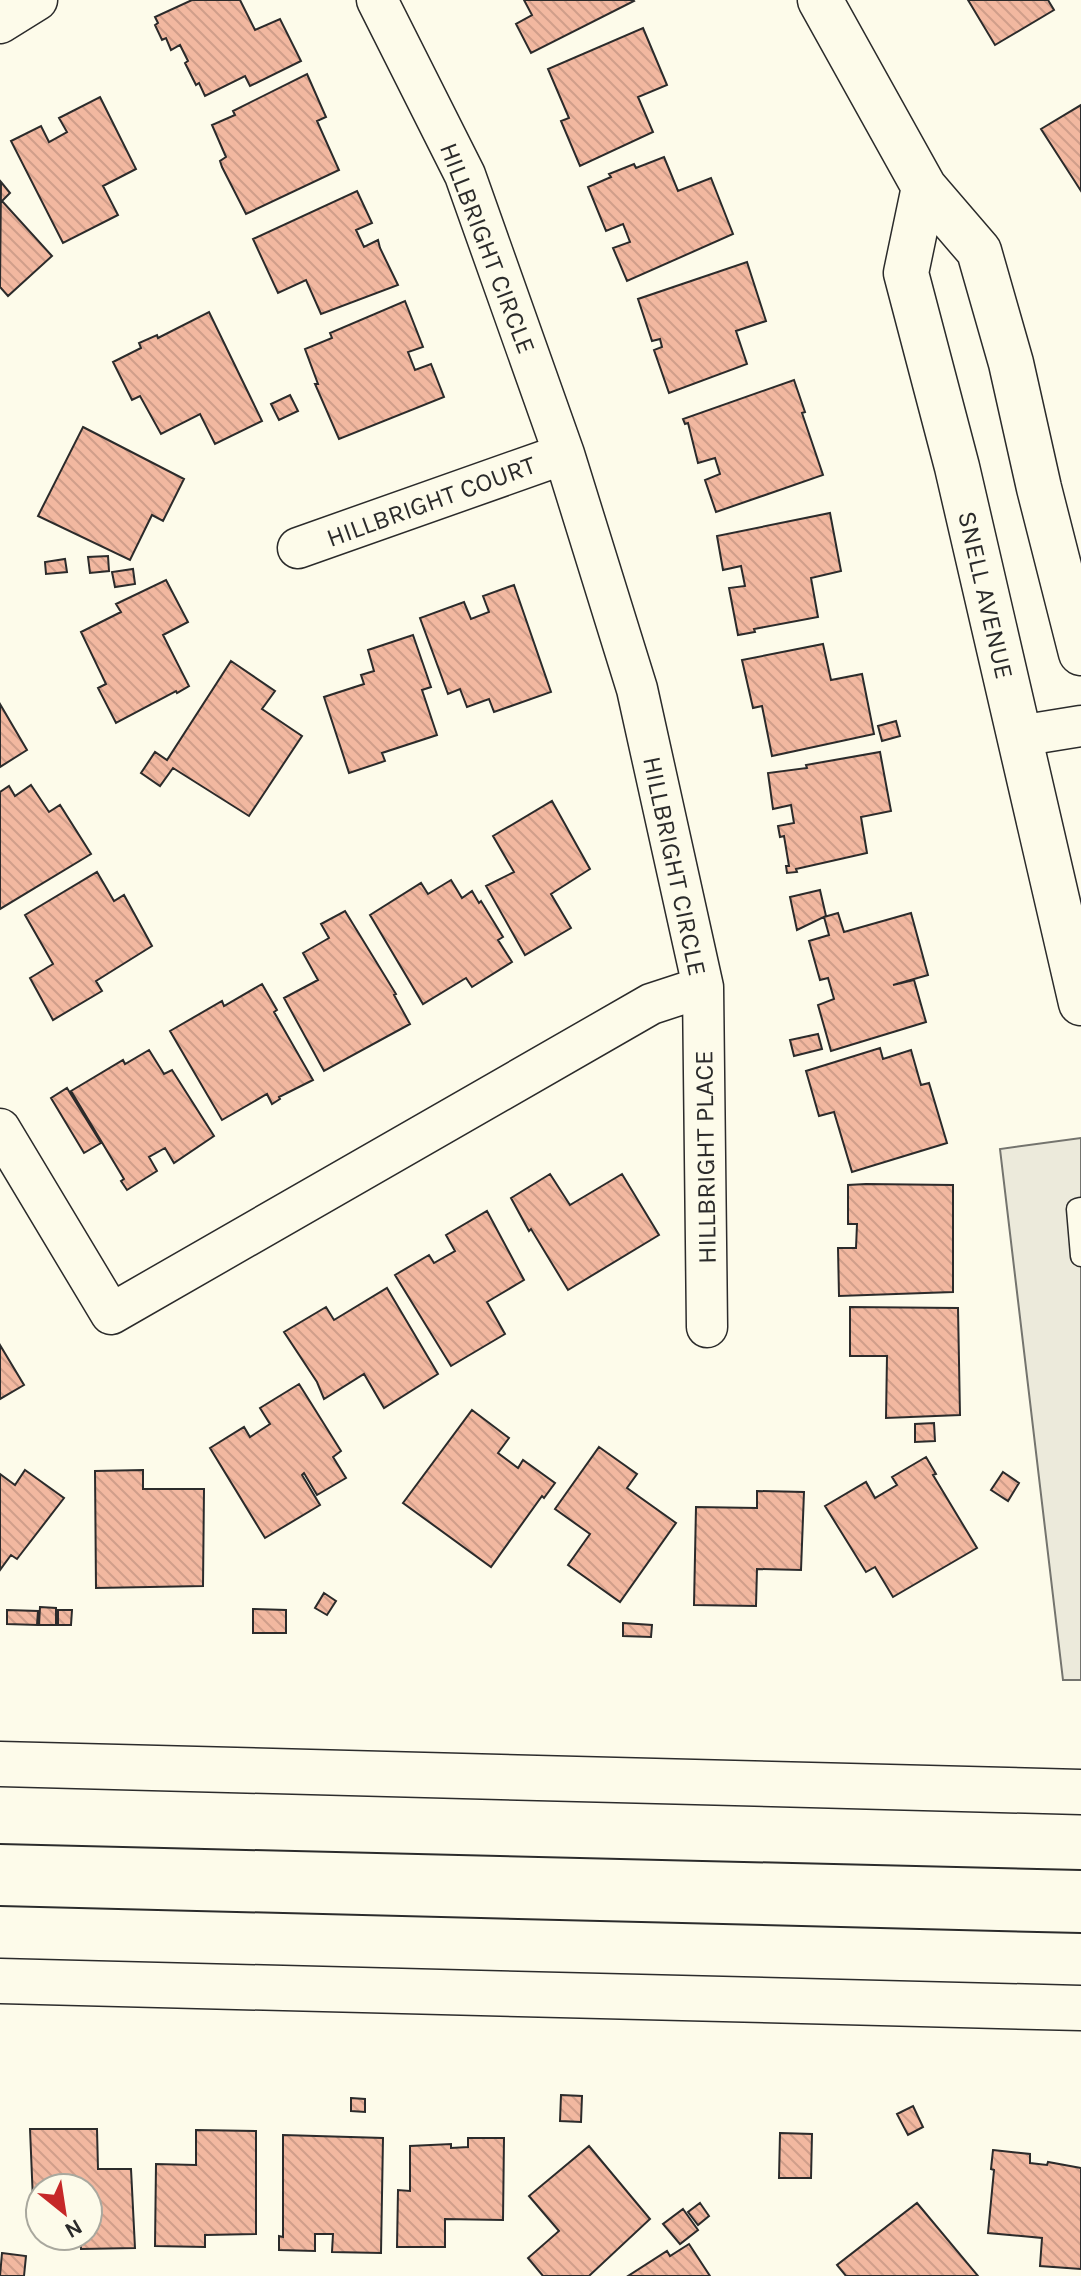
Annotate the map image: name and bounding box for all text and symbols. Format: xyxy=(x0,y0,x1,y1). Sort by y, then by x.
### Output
street label: HILLBRIGHT CIRCLE xyxy=(433,138,542,358)
street label: HILLBRIGHT COURT xyxy=(322,449,540,554)
street label: SNELL AVENUE xyxy=(951,508,1020,682)
street label: HILLBRIGHT CIRCLE xyxy=(636,754,713,979)
street label: HILLBRIGHT PLACE xyxy=(688,1050,723,1264)
north arrow xyxy=(24,2172,104,2252)
text: N xyxy=(60,2213,87,2244)

